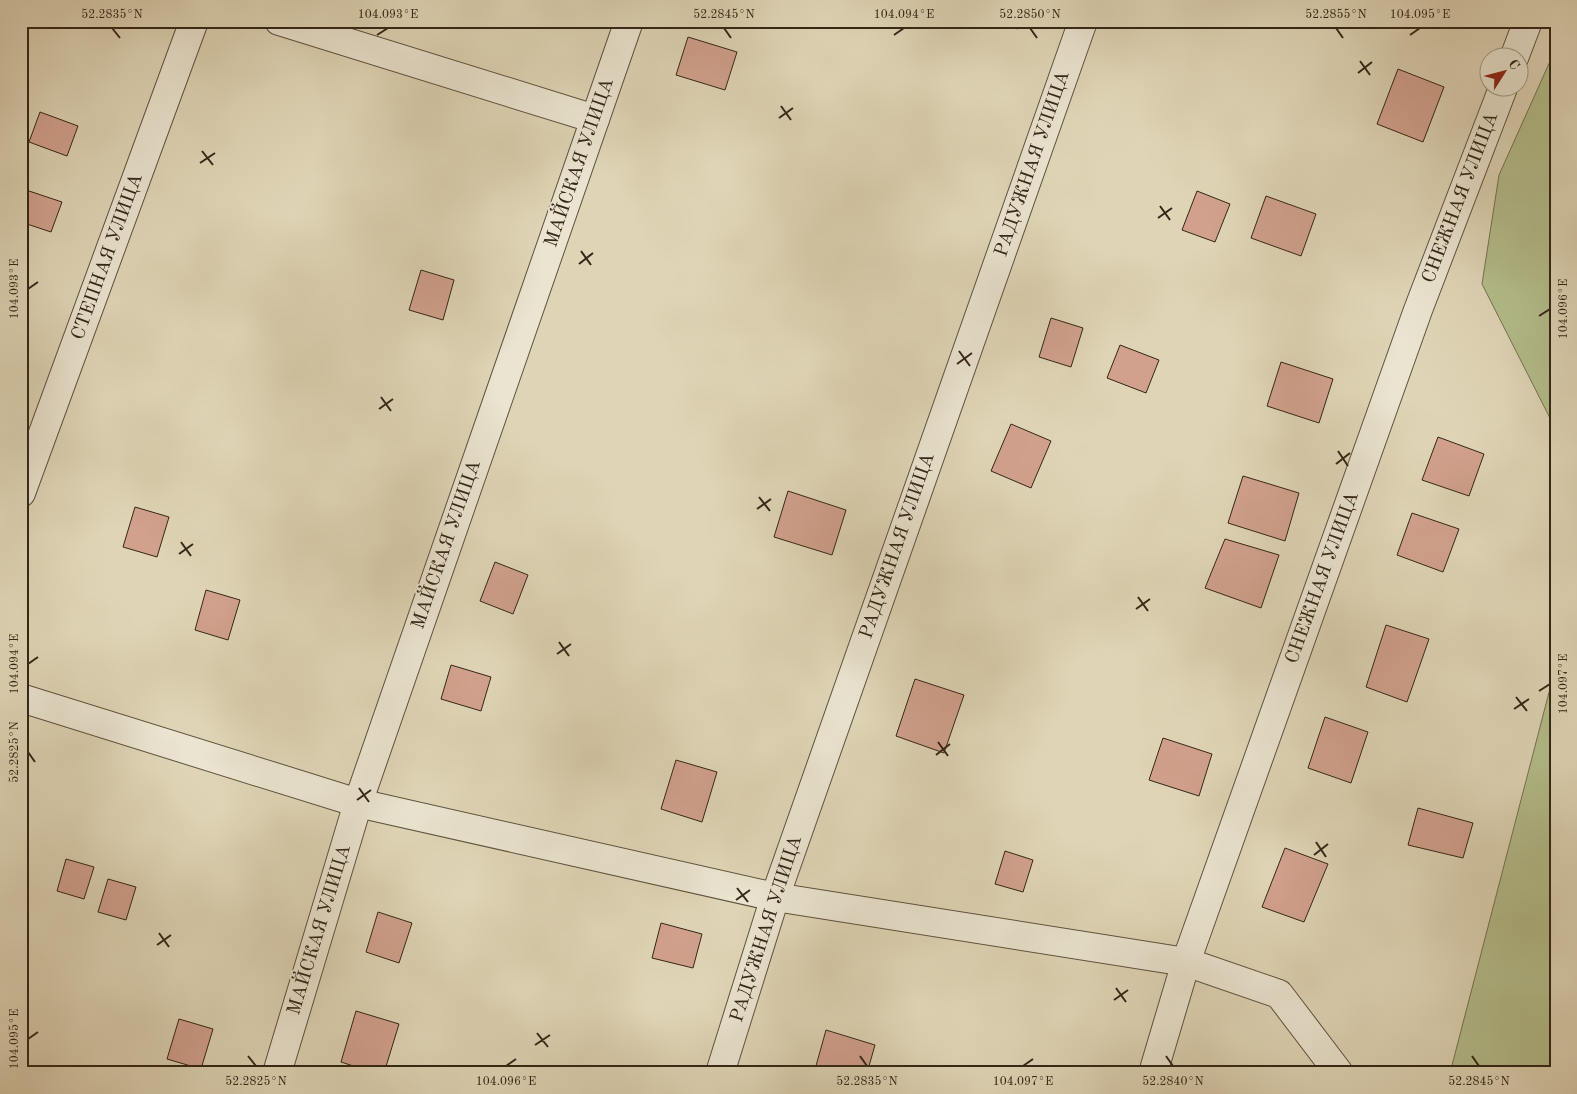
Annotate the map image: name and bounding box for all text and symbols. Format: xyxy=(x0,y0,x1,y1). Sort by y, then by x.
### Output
text: 52.2835°N xyxy=(81,8,143,21)
text: 52.2845°N xyxy=(693,8,755,21)
text: 52.2850°N xyxy=(999,8,1061,21)
text: 52.2855°N xyxy=(1305,8,1367,21)
text: 104.095°E xyxy=(1390,8,1450,21)
text: 104.093°E xyxy=(358,9,418,21)
text: 104.094°E xyxy=(874,9,934,21)
north arrow xyxy=(1480,48,1530,98)
text: С xyxy=(1505,57,1522,73)
street label: РАДУЖНАЯ УЛИЦА xyxy=(992,68,1074,259)
street label: МАЙСКАЯ УЛИЦА xyxy=(538,74,618,250)
street label: СНЕЖНАЯ УЛИЦА xyxy=(1420,110,1502,286)
street label: СТЕПНАЯ УЛИЦА xyxy=(69,171,147,343)
text: 104.093°E xyxy=(9,259,21,319)
text: 104.096°E xyxy=(1558,279,1570,339)
street label: РАДУЖНАЯ УЛИЦА xyxy=(857,450,939,641)
street label: МАЙСКАЯ УЛИЦА xyxy=(405,456,485,632)
street label: СНЕЖНАЯ УЛИЦА xyxy=(1283,489,1363,666)
text: 104.094°E xyxy=(9,634,21,694)
text: 104.097°E xyxy=(1558,654,1570,714)
text: 52.2825°N xyxy=(8,721,21,783)
street label: РАДУЖНАЯ УЛИЦА xyxy=(728,833,806,1025)
street label: МАЙСКАЯ УЛИЦА xyxy=(281,841,355,1018)
text: 104.095°E xyxy=(8,1009,21,1069)
text: 52.2825°N xyxy=(225,1075,287,1088)
text: 52.2835°N xyxy=(836,1075,898,1088)
text: 52.2840°N xyxy=(1142,1075,1204,1088)
text: 52.2845°N xyxy=(1448,1075,1510,1088)
text: 104.096°E xyxy=(476,1076,536,1088)
text: 104.097°E xyxy=(993,1076,1053,1088)

